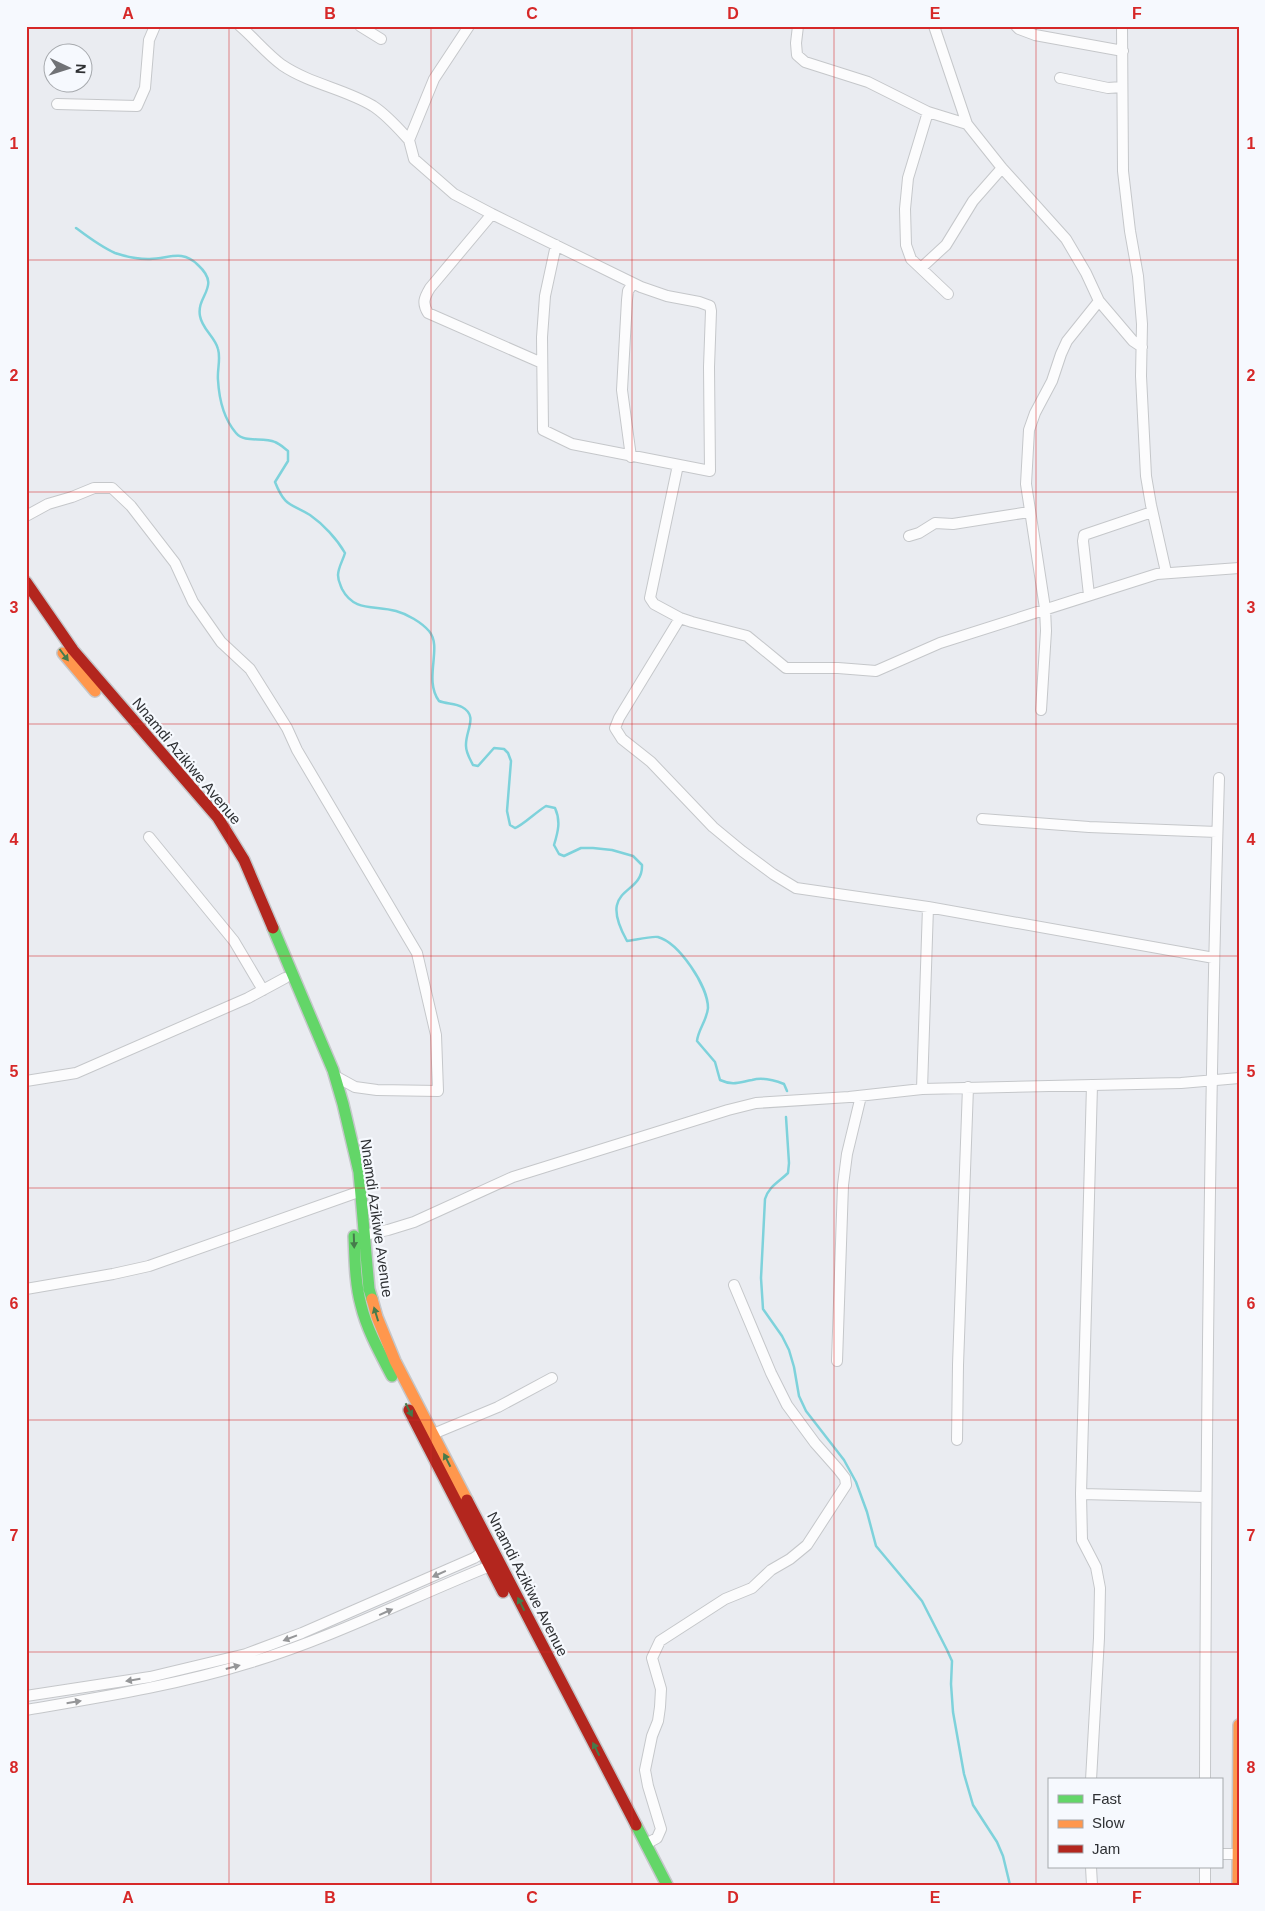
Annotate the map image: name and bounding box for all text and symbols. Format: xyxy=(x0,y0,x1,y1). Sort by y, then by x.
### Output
text: A xyxy=(122,5,134,22)
text: B xyxy=(324,5,336,22)
text: C xyxy=(526,5,538,22)
text: D xyxy=(727,5,739,22)
text: E xyxy=(930,5,941,22)
text: F xyxy=(1132,5,1142,22)
north arrow xyxy=(42,42,92,92)
text: N xyxy=(73,63,89,75)
text: 1 xyxy=(10,135,19,152)
text: 1 xyxy=(1247,135,1256,152)
text: 2 xyxy=(10,367,19,384)
text: 2 xyxy=(1247,367,1256,384)
text: 3 xyxy=(10,599,19,616)
text: 3 xyxy=(1247,599,1256,616)
one-way arrow xyxy=(59,648,70,661)
street label: Nnamdi Azikiwe Avenue xyxy=(129,694,245,828)
text: 4 xyxy=(10,831,19,848)
text: 4 xyxy=(1247,831,1256,848)
text: 5 xyxy=(10,1063,19,1080)
text: 5 xyxy=(1247,1063,1256,1080)
street label: Nnamdi Azikiwe Avenue xyxy=(357,1138,397,1298)
one-way arrow xyxy=(350,1233,358,1249)
text: 6 xyxy=(10,1295,19,1312)
text: 6 xyxy=(1247,1295,1256,1312)
one-way arrow xyxy=(372,1306,380,1321)
one-way arrow xyxy=(405,1403,413,1417)
one-way arrow xyxy=(443,1452,451,1467)
street label: Nnamdi Azikiwe Avenue xyxy=(484,1509,572,1659)
text: 7 xyxy=(10,1527,19,1544)
text: 7 xyxy=(1247,1527,1256,1544)
one-way arrow xyxy=(432,1571,446,1579)
one-way arrow xyxy=(517,1597,525,1611)
one-way arrow xyxy=(379,1607,393,1615)
one-way arrow xyxy=(282,1634,297,1642)
one-way arrow xyxy=(226,1663,241,1671)
one-way arrow xyxy=(125,1676,141,1684)
one-way arrow xyxy=(67,1697,83,1705)
one-way arrow xyxy=(592,1741,600,1756)
text: 8 xyxy=(10,1759,19,1776)
text: 8 xyxy=(1247,1759,1256,1776)
legend xyxy=(1048,1778,1222,1868)
text: Fast xyxy=(1092,1790,1122,1807)
text: Slow xyxy=(1092,1814,1125,1831)
text: Jam xyxy=(1092,1840,1120,1857)
text: A xyxy=(122,1889,134,1906)
text: B xyxy=(324,1889,336,1906)
text: C xyxy=(526,1889,538,1906)
text: D xyxy=(727,1889,739,1906)
text: E xyxy=(930,1889,941,1906)
text: F xyxy=(1132,1889,1142,1906)

